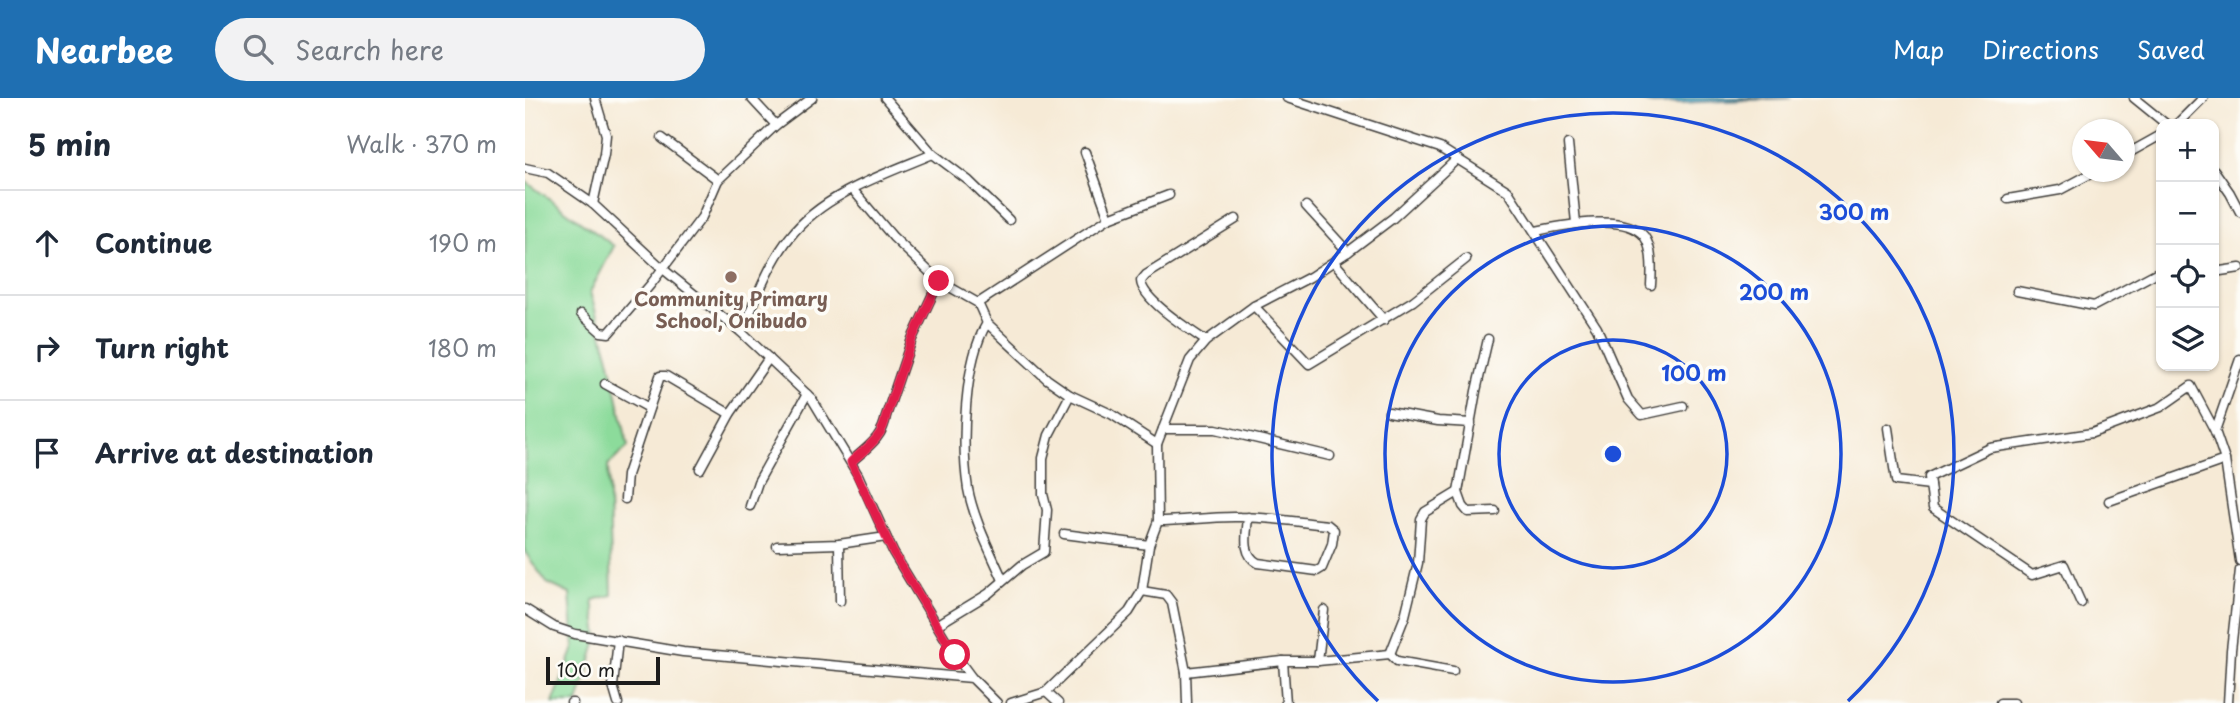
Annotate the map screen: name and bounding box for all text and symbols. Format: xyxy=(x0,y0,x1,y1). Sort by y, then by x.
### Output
search box xyxy=(215,18,705,81)
text: Nearbee xyxy=(35,24,173,74)
icon: search xyxy=(239,30,277,68)
text: Search here xyxy=(295,30,444,69)
text: Map xyxy=(1893,31,1944,67)
text: Directions xyxy=(1982,31,2099,67)
text: Saved xyxy=(2137,31,2205,67)
north arrow xyxy=(2072,119,2135,182)
map controls xyxy=(2156,119,2219,371)
button: + xyxy=(2156,119,2219,182)
text: 5 min xyxy=(28,121,111,166)
text: Walk · 370 m xyxy=(346,126,497,161)
button: − xyxy=(2156,182,2219,245)
text: 300 m xyxy=(1819,195,1889,227)
text: Continue xyxy=(95,223,212,262)
icon: ahead xyxy=(28,224,66,262)
text: 190 m xyxy=(429,225,497,260)
button: locate xyxy=(2156,245,2219,308)
route end xyxy=(923,265,954,296)
marker: Community Primary School, Onibudo xyxy=(723,269,739,285)
text: 200 m xyxy=(1739,275,1809,307)
place label: Community Primary School, Onibudo xyxy=(634,284,828,334)
button: layers xyxy=(2156,308,2219,371)
text: Turn right xyxy=(95,328,229,367)
icon: right xyxy=(28,329,66,367)
text: 180 m xyxy=(428,330,497,365)
text: 100 m xyxy=(1661,356,1727,388)
text: Arrive at destination xyxy=(95,433,374,472)
icon: arrive xyxy=(28,434,66,472)
centre of rings xyxy=(1601,442,1625,466)
route start xyxy=(939,639,970,670)
scale bar xyxy=(546,654,660,686)
text: 100 m xyxy=(557,655,615,683)

